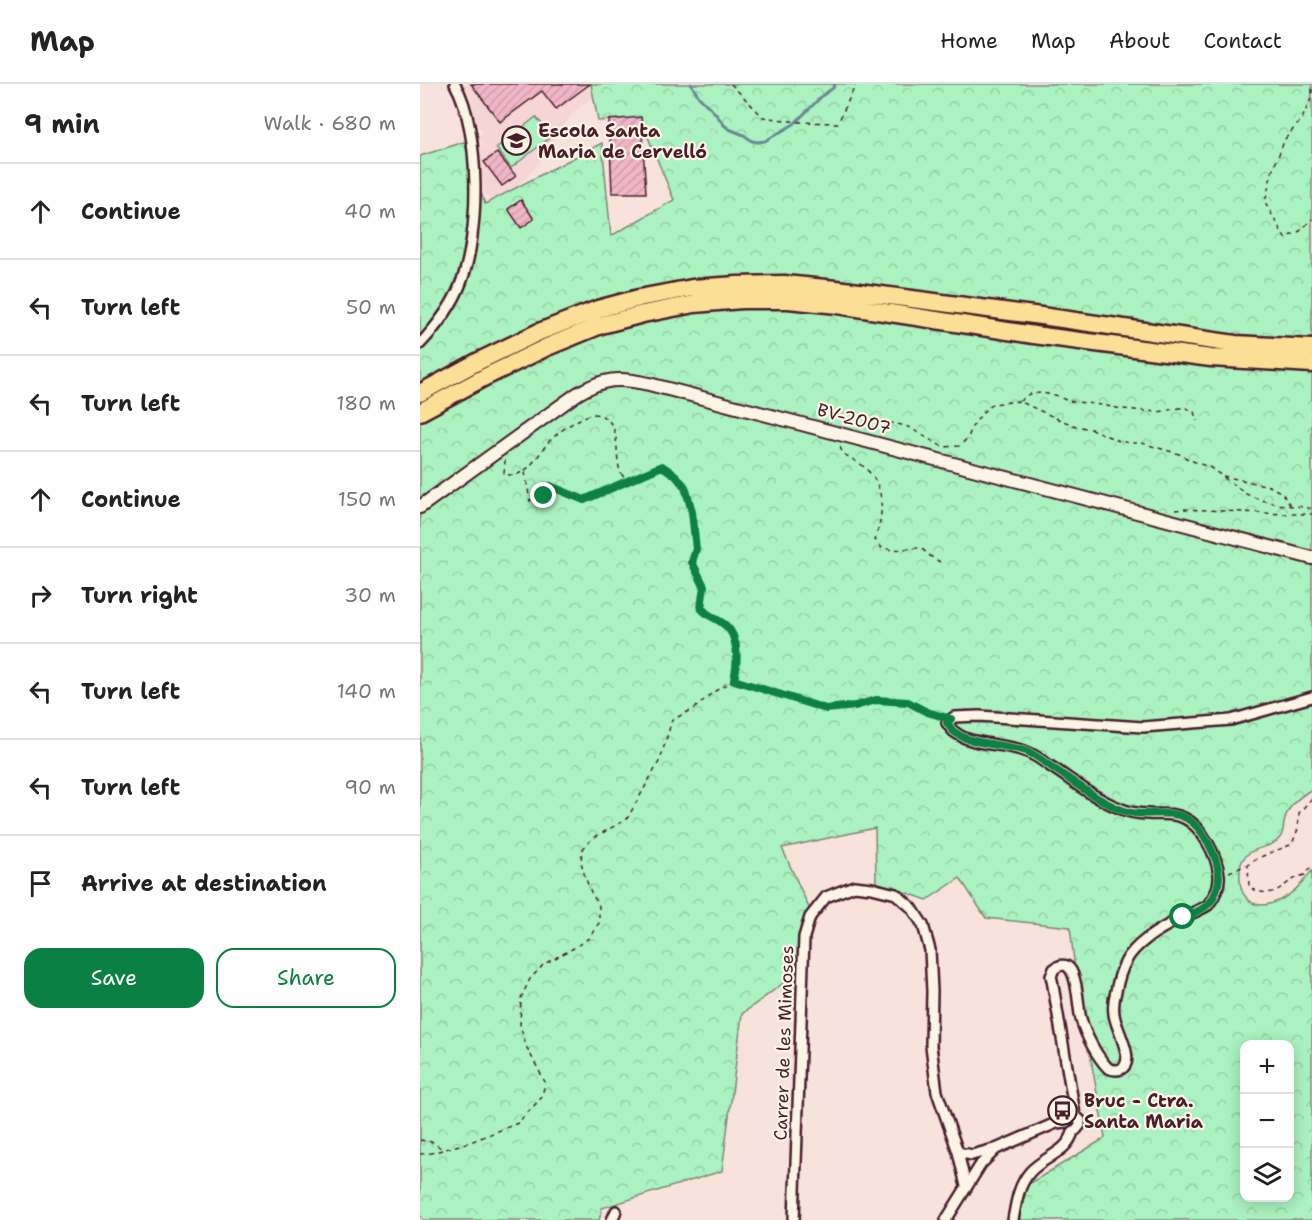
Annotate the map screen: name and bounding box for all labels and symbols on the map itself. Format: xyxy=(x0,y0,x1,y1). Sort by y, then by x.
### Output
place label: Escola Santa Maria de Cervelló xyxy=(538,119,707,164)
school or university icon: Escola Santa Maria de Cervelló xyxy=(501,125,533,157)
street label: BV-2007 xyxy=(815,398,893,440)
route end xyxy=(530,482,556,508)
route start xyxy=(1169,903,1195,929)
street label: Carrer de les Mimoses xyxy=(769,945,799,1141)
place label: Bruc - Ctra. Santa Maria xyxy=(1084,1089,1204,1134)
bus stop icon: Bruc - Ctra. Santa Maria xyxy=(1047,1095,1079,1127)

